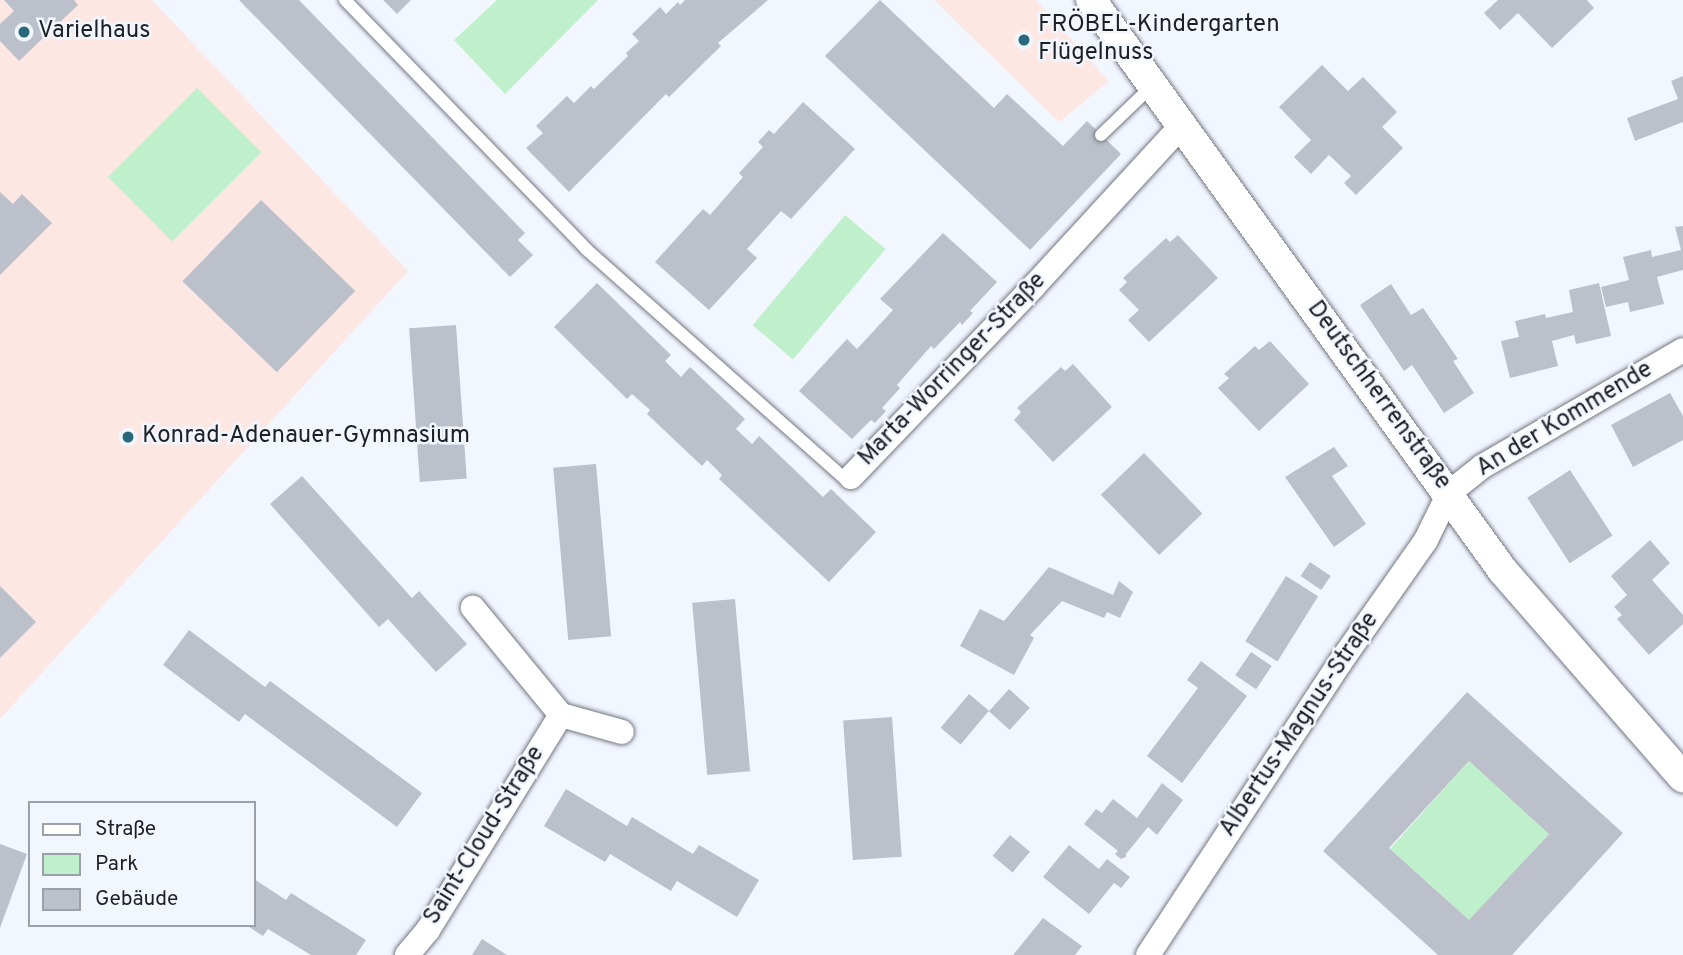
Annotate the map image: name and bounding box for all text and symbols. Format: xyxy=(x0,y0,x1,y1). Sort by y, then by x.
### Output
place label: FRÖBEL-Kindergarten Flügelnuss xyxy=(1038,12,1280,68)
place label: Varielhaus xyxy=(38,18,150,46)
marker: Varielhaus xyxy=(16,24,32,40)
marker: FRÖBEL-Kindergarten Flügelnuss xyxy=(1016,32,1032,48)
street label: Marta-Worringer-Straße xyxy=(853,267,1053,473)
street label: Deutschherrenstraße xyxy=(1300,296,1456,496)
street label: An der Kommende xyxy=(1472,356,1658,484)
place label: Konrad-Adenauer-Gymnasium xyxy=(142,423,470,451)
marker: Konrad-Adenauer-Gymnasium xyxy=(120,429,136,445)
street label: Albertus-Magnus-Straße xyxy=(1214,607,1386,843)
street label: Saint-Cloud-Straße xyxy=(418,741,552,931)
legend xyxy=(28,801,256,927)
text: Straße xyxy=(95,816,156,843)
text: Park xyxy=(95,851,138,878)
text: Gebäude xyxy=(95,886,178,913)

